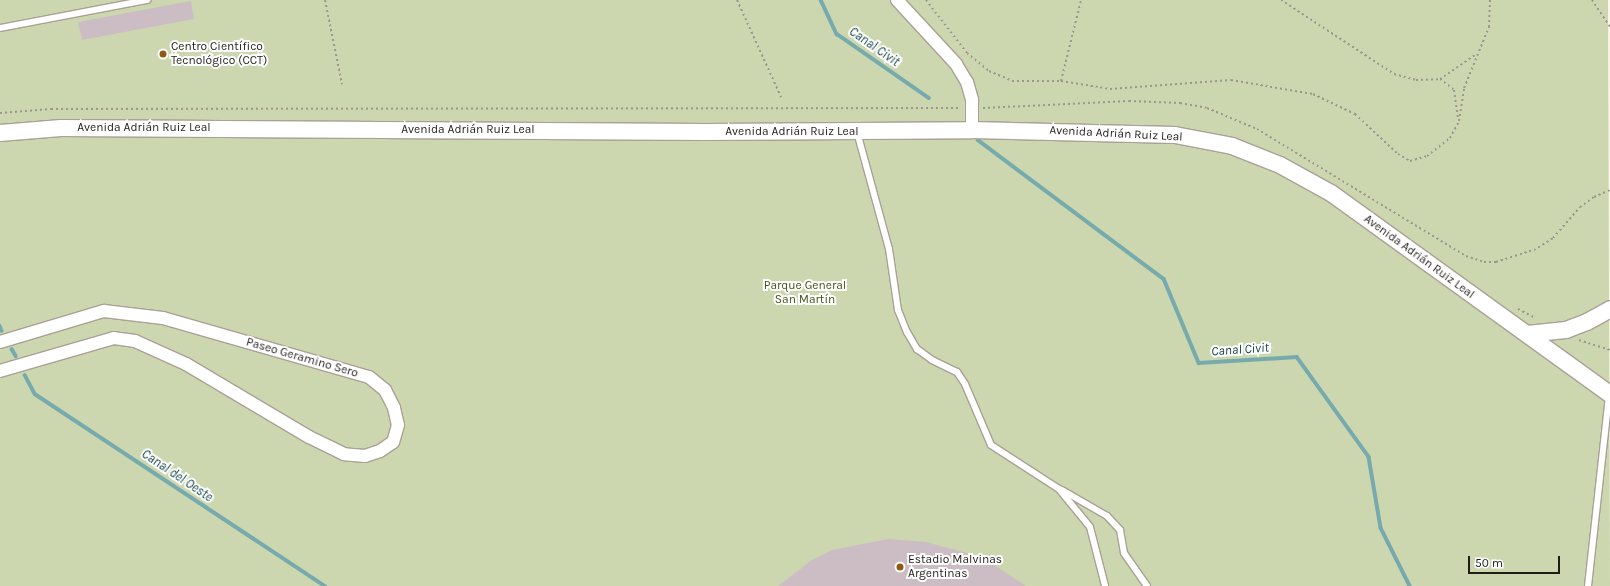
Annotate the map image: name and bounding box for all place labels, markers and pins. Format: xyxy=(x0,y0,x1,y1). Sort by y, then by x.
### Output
place label: Centro Científico Tecnológico (CCT) xyxy=(171,40,267,68)
marker: Centro Científico Tecnológico (CCT) xyxy=(158,49,168,59)
place label: Estadio Malvinas Argentinas xyxy=(908,553,1002,581)
marker: Estadio Malvinas Argentinas xyxy=(895,562,905,572)

